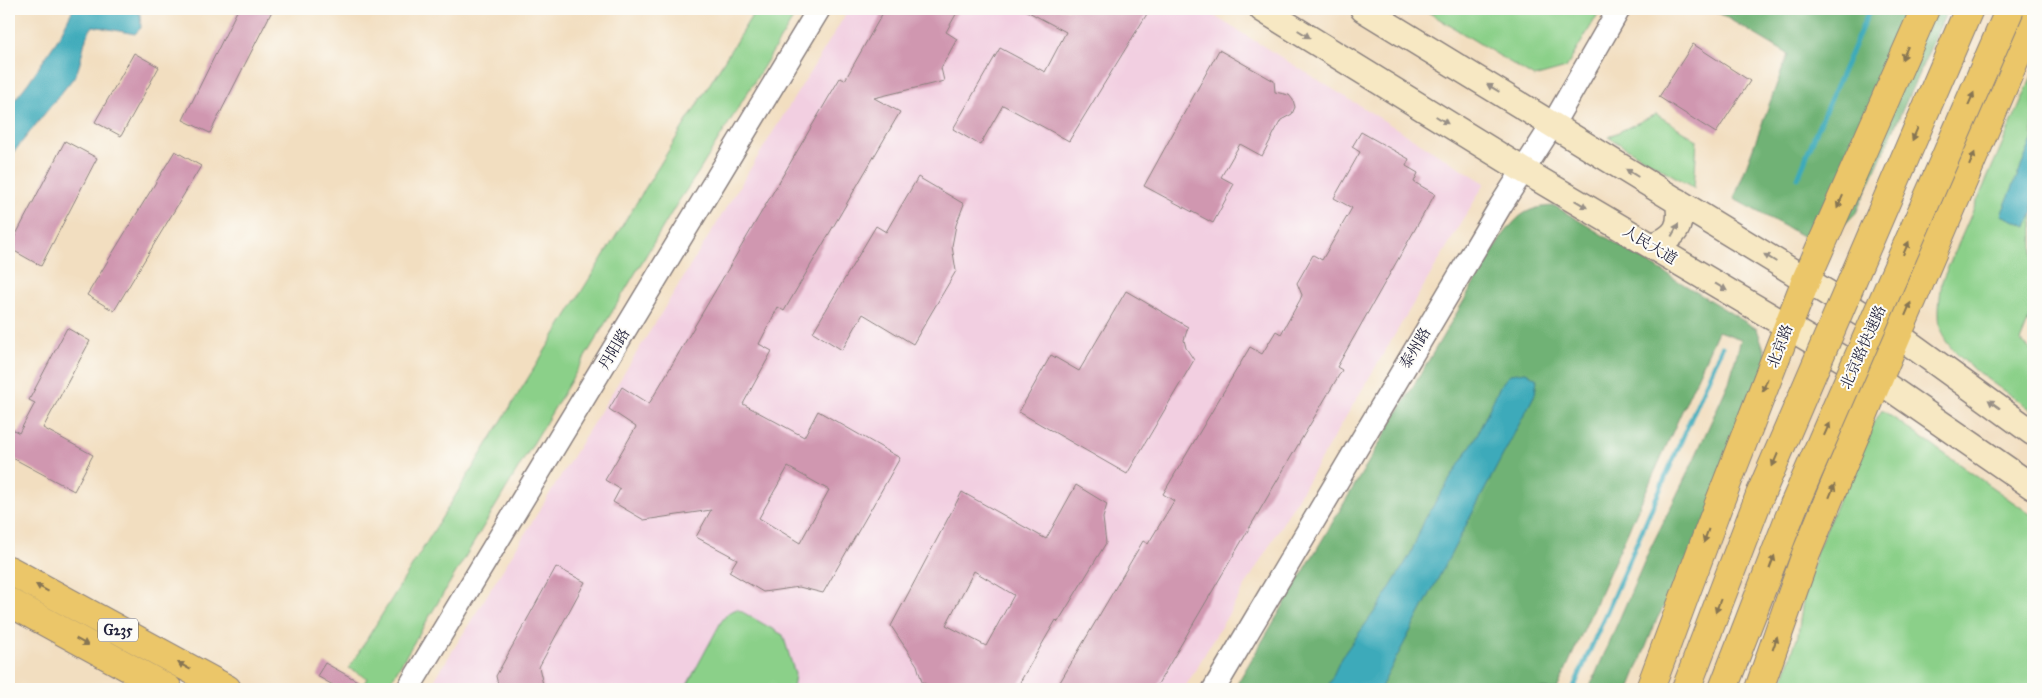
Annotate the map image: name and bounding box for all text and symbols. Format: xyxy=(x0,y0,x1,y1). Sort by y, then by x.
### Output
one-way arrow xyxy=(1297,30,1310,39)
one-way arrow xyxy=(1901,46,1909,60)
one-way arrow xyxy=(1487,83,1500,92)
one-way arrow xyxy=(1968,92,1976,106)
one-way arrow xyxy=(1435,115,1448,125)
one-way arrow xyxy=(1910,127,1918,141)
one-way arrow xyxy=(1969,152,1977,166)
one-way arrow xyxy=(1625,168,1638,177)
one-way arrow xyxy=(1835,195,1843,209)
one-way arrow xyxy=(1574,200,1587,209)
street label: 人民大道 xyxy=(1620,222,1680,268)
one-way arrow xyxy=(1670,223,1679,236)
one-way arrow xyxy=(1903,241,1911,255)
one-way arrow xyxy=(1763,253,1776,262)
one-way arrow xyxy=(1714,283,1727,292)
street label: 北京路快速路 xyxy=(1836,302,1890,392)
one-way arrow xyxy=(1905,302,1913,316)
street label: 北京路 xyxy=(1764,322,1796,370)
street label: 泰州路 xyxy=(1396,324,1434,372)
street label: 丹阳路 xyxy=(595,325,633,373)
one-way arrow xyxy=(1761,378,1769,393)
one-way arrow xyxy=(1987,399,2001,409)
one-way arrow xyxy=(1824,422,1832,436)
one-way arrow xyxy=(1771,453,1779,467)
one-way arrow xyxy=(1828,483,1836,498)
one-way arrow xyxy=(1702,529,1709,544)
one-way arrow xyxy=(1768,554,1776,569)
one-way arrow xyxy=(34,584,49,592)
one-way arrow xyxy=(1714,598,1721,613)
road number: G235 xyxy=(98,618,138,642)
one-way arrow xyxy=(1771,635,1779,650)
one-way arrow xyxy=(75,638,90,646)
one-way arrow xyxy=(177,662,191,670)

